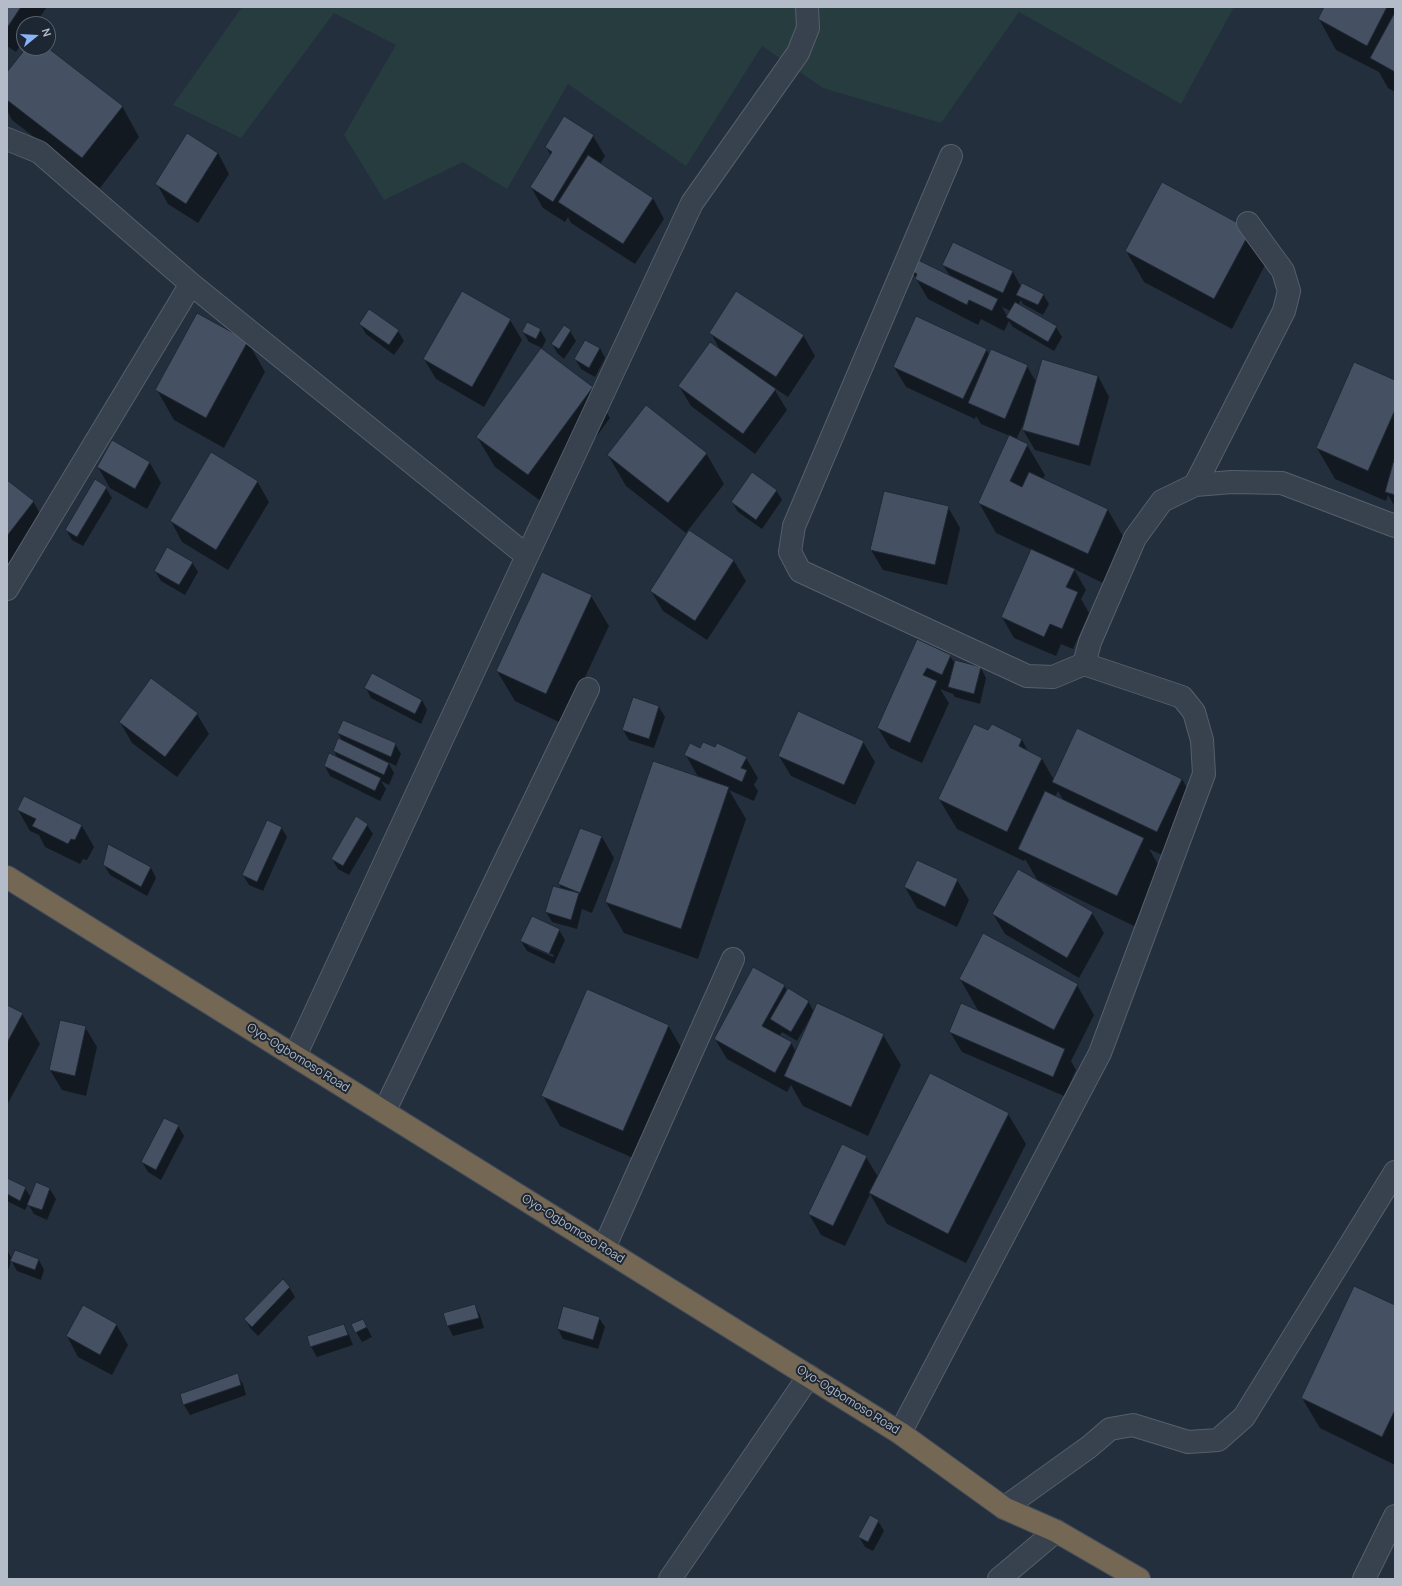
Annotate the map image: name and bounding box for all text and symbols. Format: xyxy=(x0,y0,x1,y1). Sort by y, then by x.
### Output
north arrow xyxy=(16,16,56,56)
text: N xyxy=(39,26,55,39)
street label: Oyo-Ogbomoso Road xyxy=(244,1021,352,1095)
street label: Oyo-Ogbomoso Road xyxy=(519,1192,627,1266)
street label: Oyo-Ogbomoso Road xyxy=(794,1363,902,1437)

